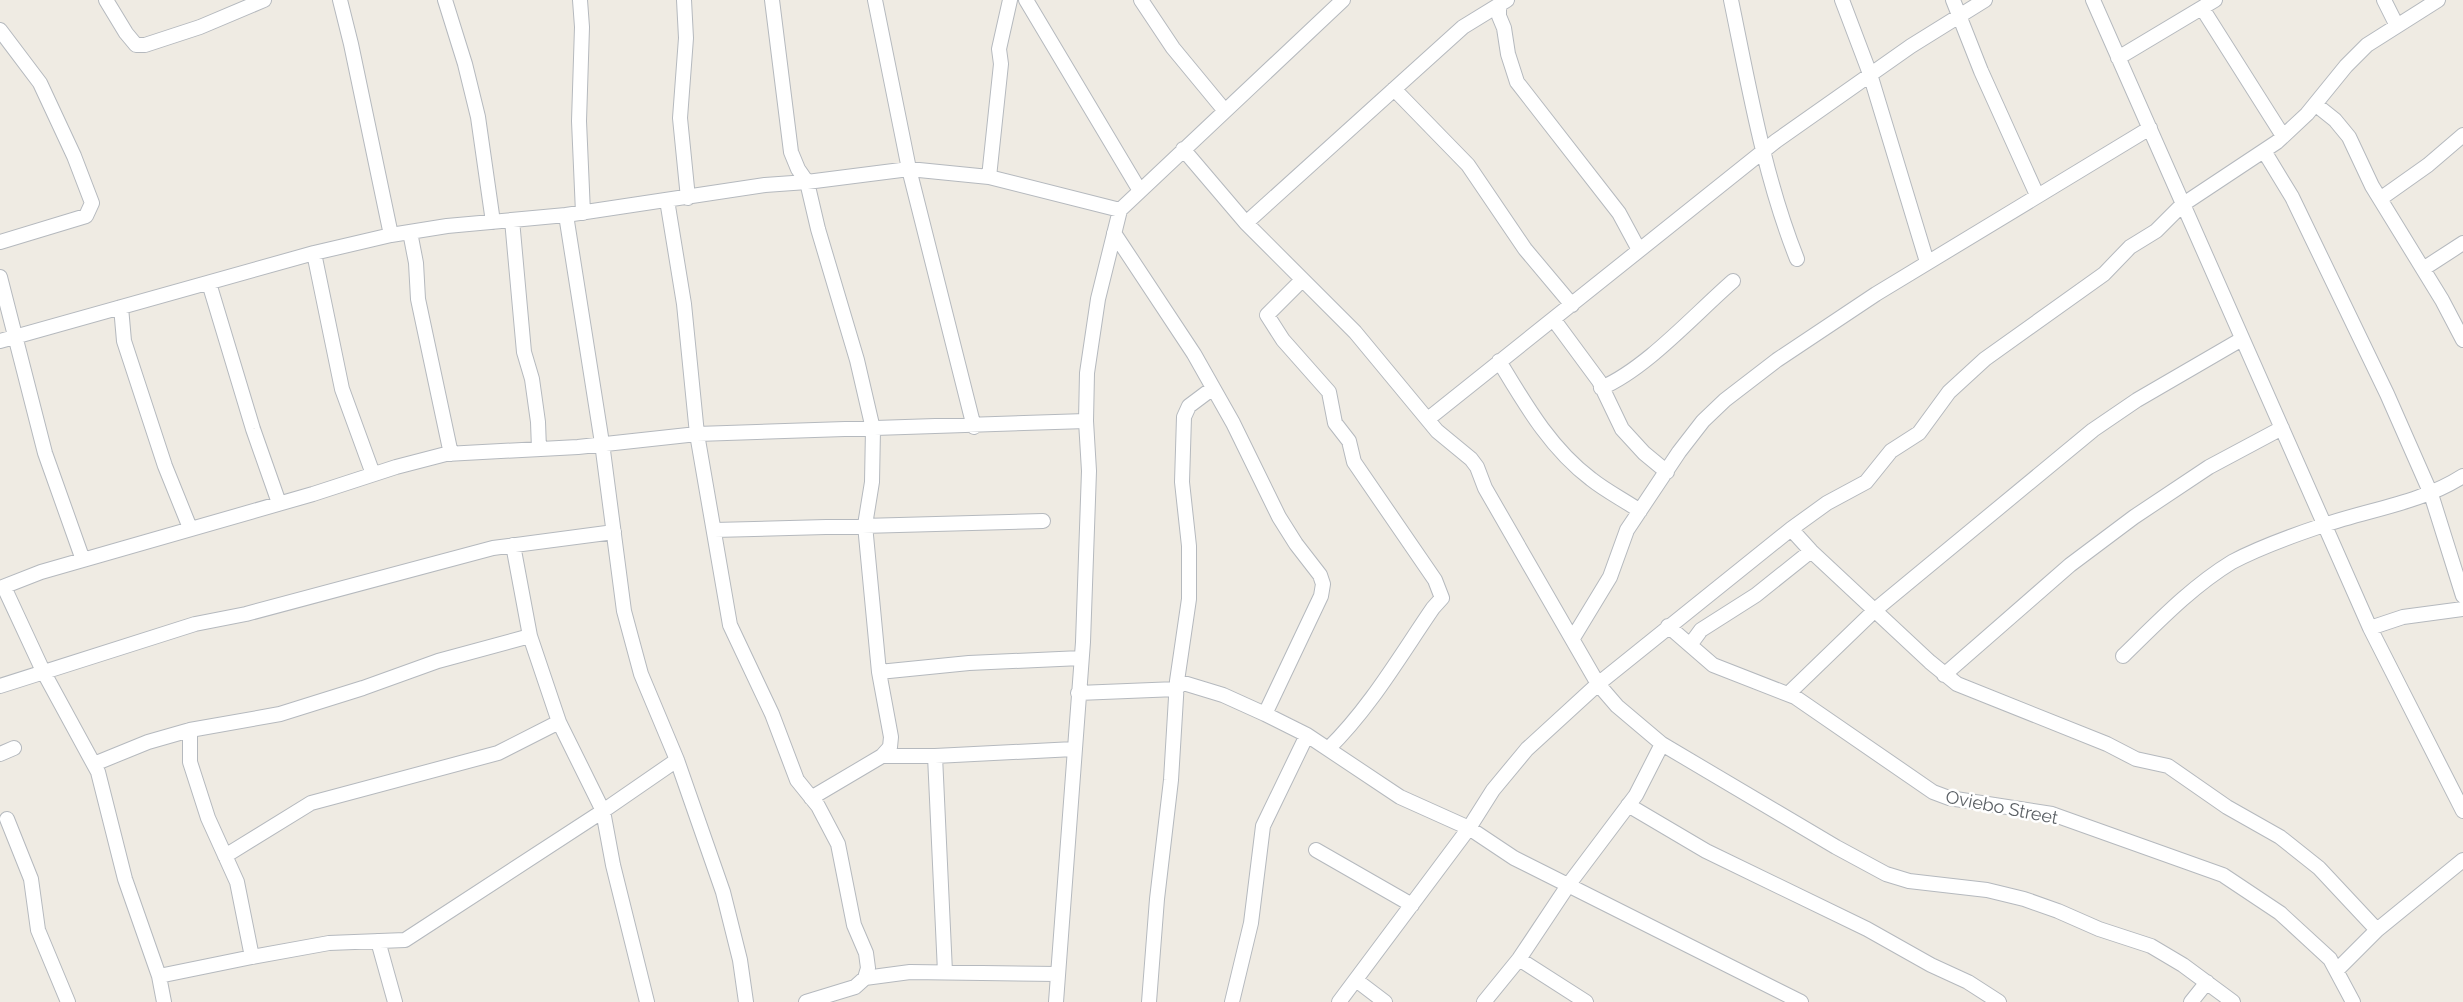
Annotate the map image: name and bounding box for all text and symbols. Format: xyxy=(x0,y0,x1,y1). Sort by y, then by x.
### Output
street label: Oviebo Street xyxy=(1944,786,2060,828)

